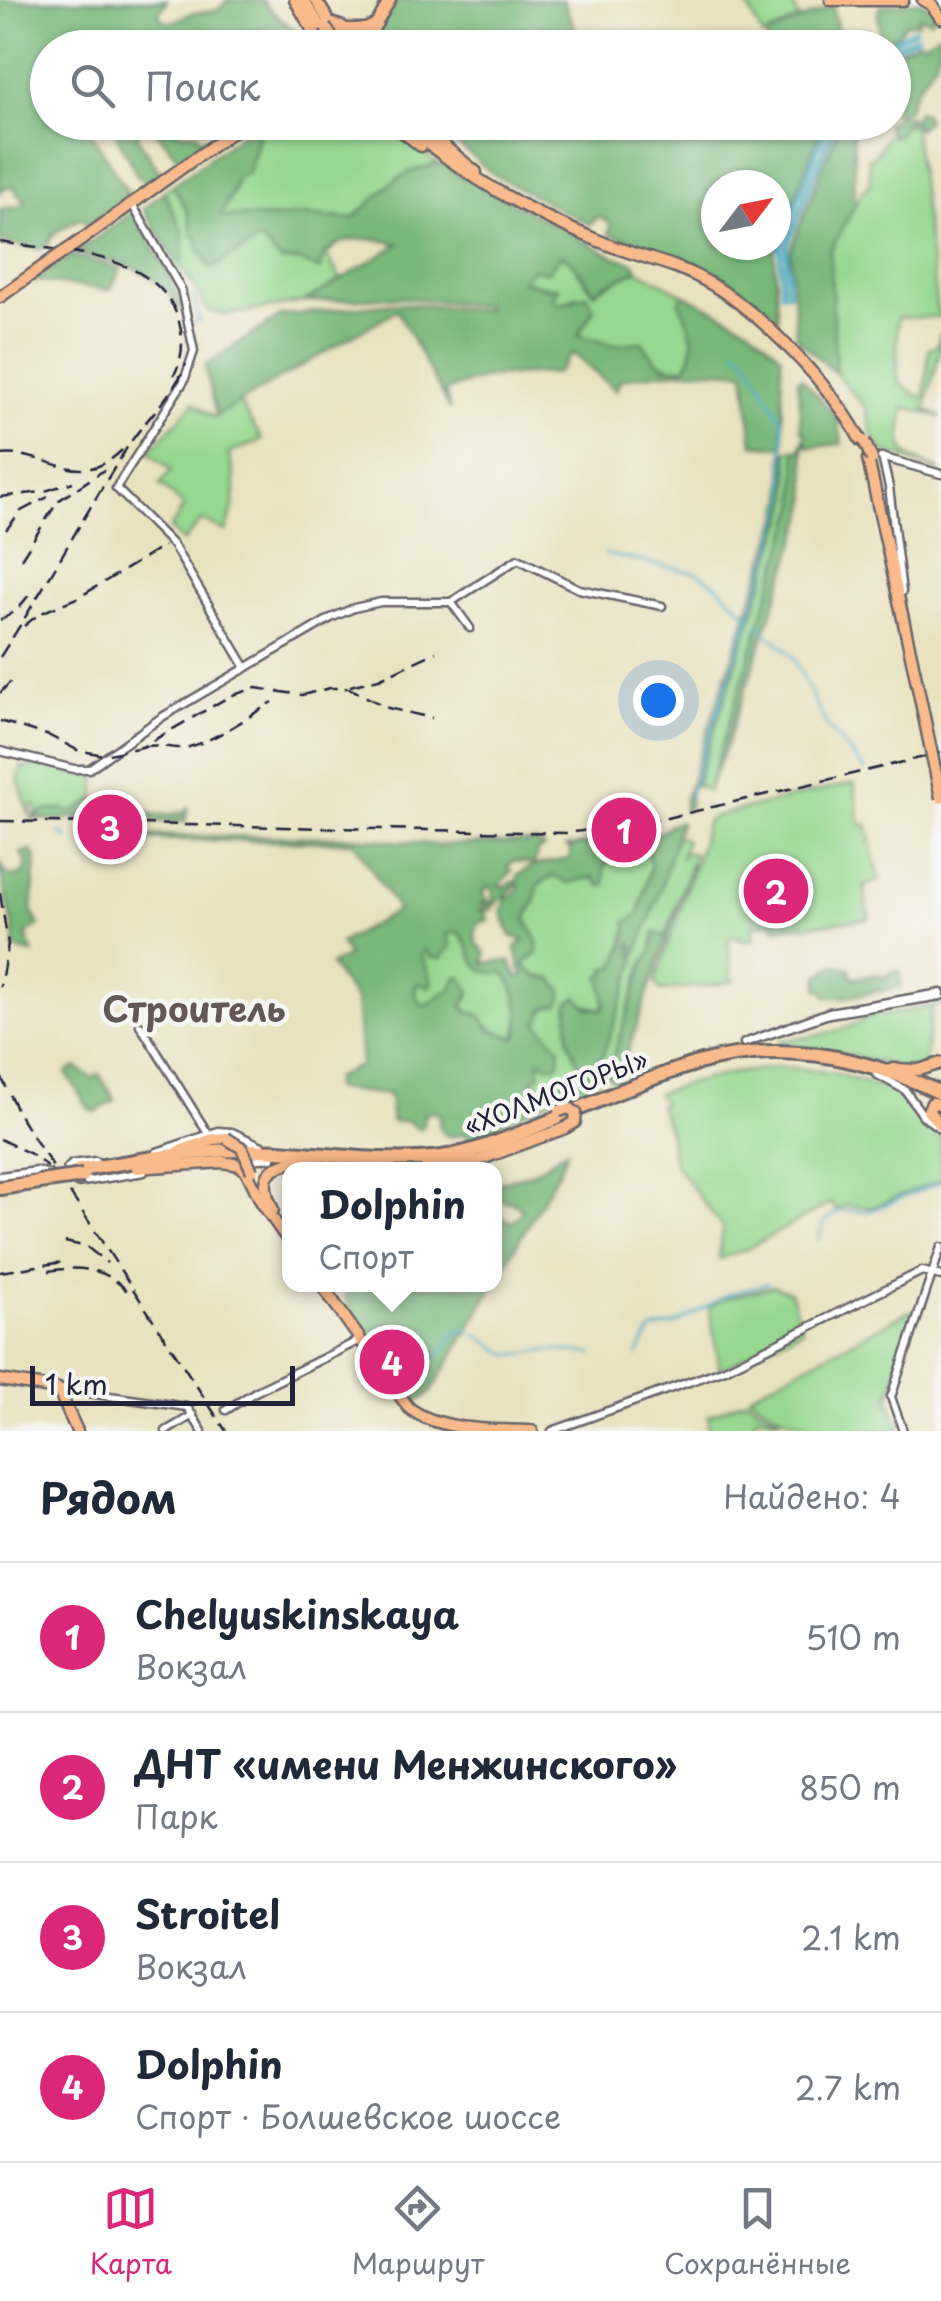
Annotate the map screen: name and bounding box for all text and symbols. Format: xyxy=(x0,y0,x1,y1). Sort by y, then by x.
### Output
search box xyxy=(30,30,911,140)
text: Поиск xyxy=(145,57,260,114)
icon: search xyxy=(65,58,120,113)
north arrow xyxy=(701,170,791,260)
your location xyxy=(633,675,684,726)
pin: 3 xyxy=(78,790,142,864)
pin: 1 xyxy=(592,792,656,868)
pin: 2 xyxy=(744,854,808,928)
district label: Строитель xyxy=(102,981,286,1034)
street label: «ХОЛМОГОРЫ» xyxy=(458,1040,653,1145)
popup xyxy=(282,1162,502,1292)
text: Dolphin xyxy=(318,1175,466,1232)
text: Спорт xyxy=(318,1232,414,1280)
pin: 4 xyxy=(360,1324,424,1400)
scale bar xyxy=(30,1361,295,1406)
text: 1 km xyxy=(45,1362,108,1405)
text: Рядом xyxy=(40,1465,177,1528)
text: Найдено: 4 xyxy=(723,1472,901,1520)
text: Chelyuskinskaya xyxy=(135,1585,459,1642)
text: 1 xyxy=(65,1613,80,1661)
text: 510 m xyxy=(805,1613,901,1661)
text: Вокзал xyxy=(135,1642,247,1690)
text: ДНТ «имени Менжинского» xyxy=(135,1735,677,1792)
text: 2 xyxy=(61,1763,84,1811)
text: 850 m xyxy=(799,1763,901,1811)
text: Парк xyxy=(135,1792,218,1840)
text: Stroitel xyxy=(135,1885,280,1942)
text: 3 xyxy=(62,1913,83,1961)
text: 2.1 km xyxy=(801,1913,901,1961)
text: Вокзал xyxy=(135,1942,247,1990)
text: Dolphin xyxy=(135,2035,283,2092)
text: 4 xyxy=(62,2063,83,2111)
text: 2.7 km xyxy=(794,2063,901,2111)
text: Спорт · Болшевское шоссе xyxy=(135,2092,561,2140)
tab: Карта xyxy=(90,2181,172,2284)
tab: Маршрут xyxy=(352,2181,484,2284)
tab: Сохранённые xyxy=(664,2181,851,2284)

